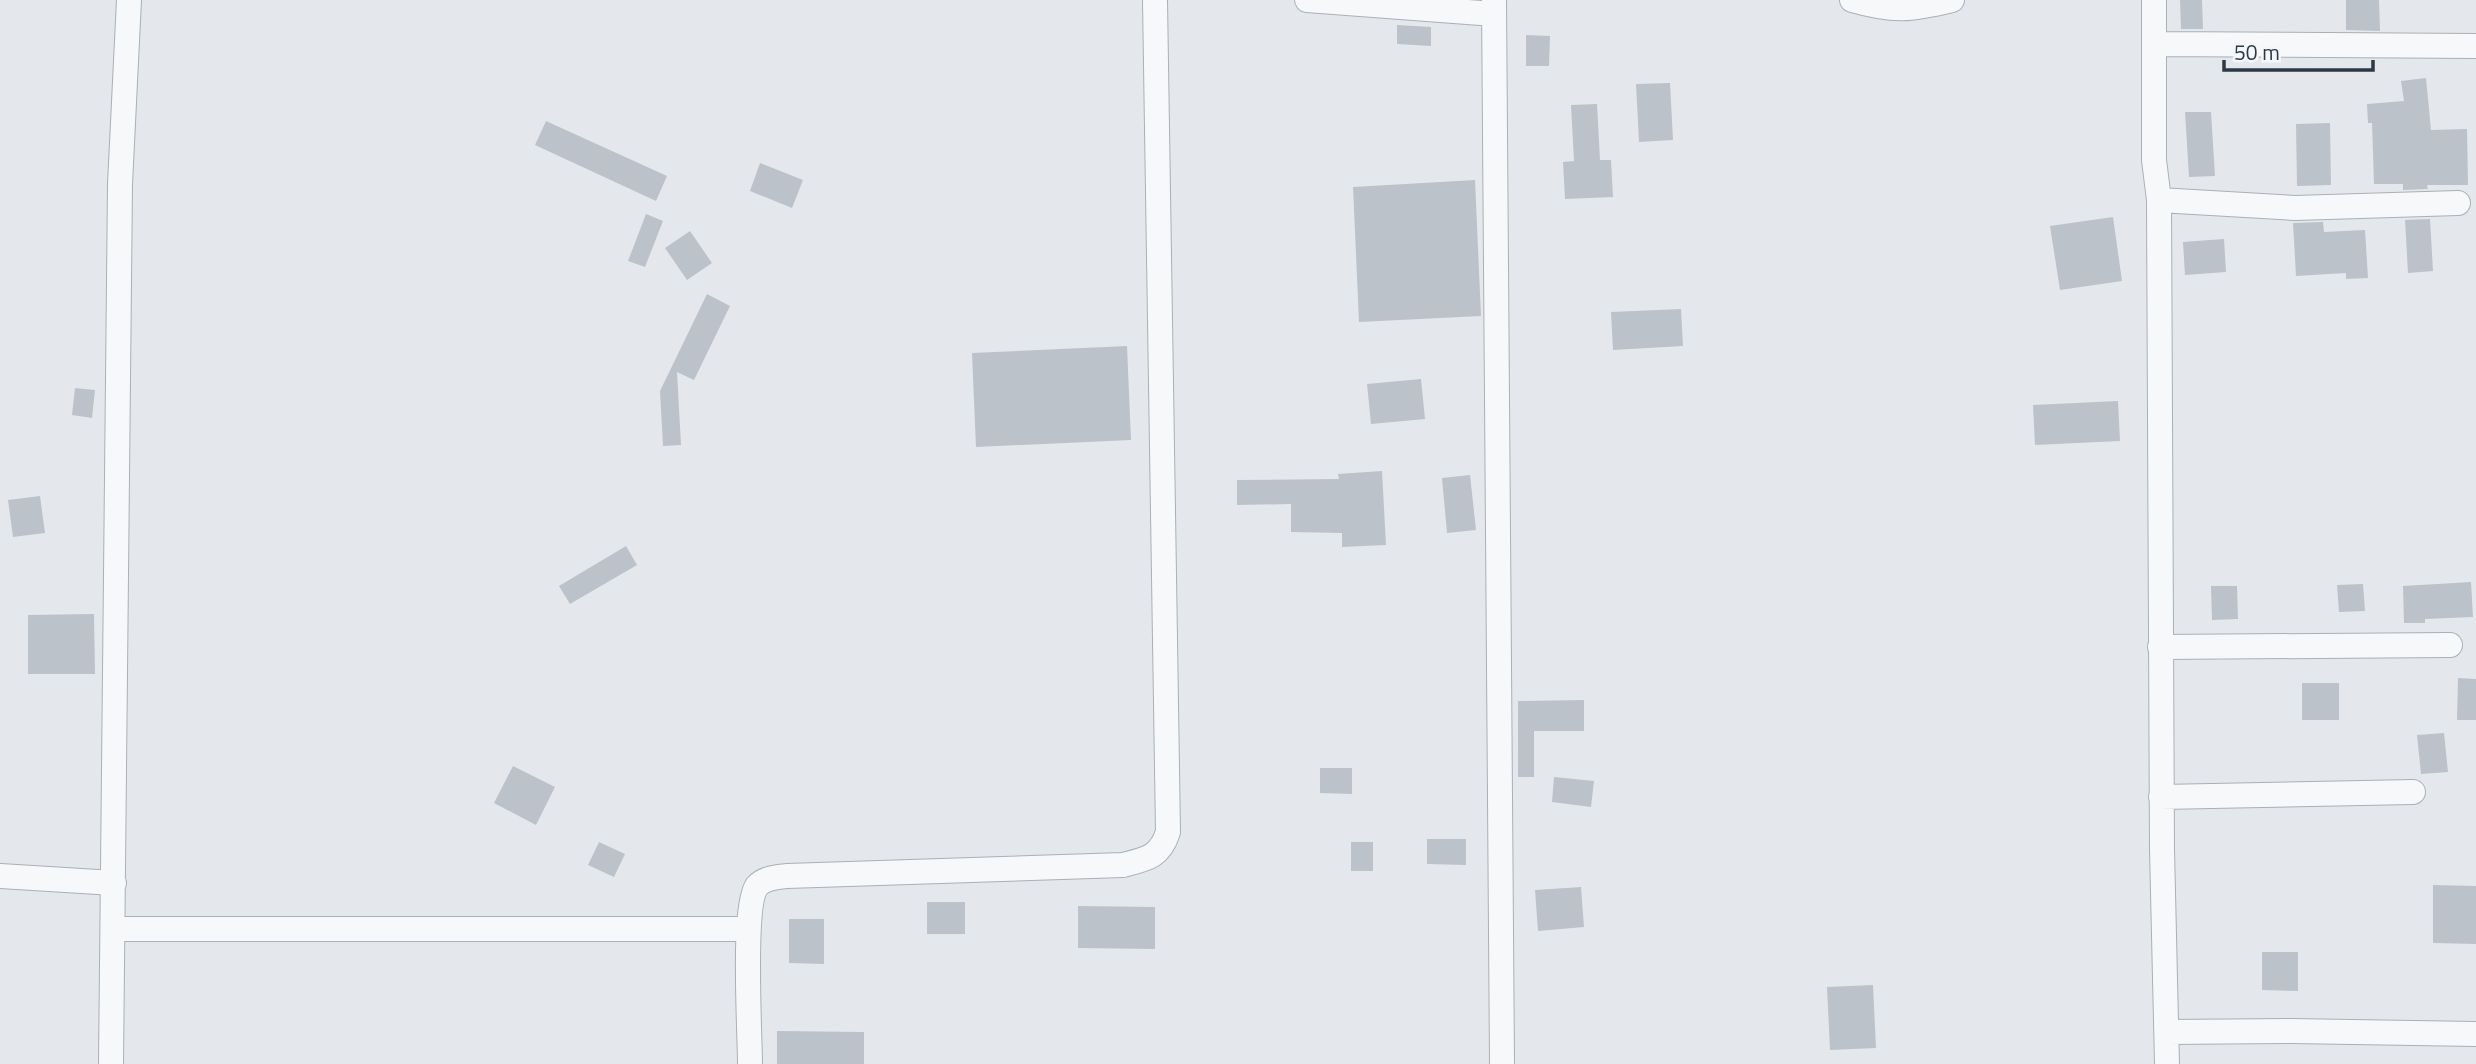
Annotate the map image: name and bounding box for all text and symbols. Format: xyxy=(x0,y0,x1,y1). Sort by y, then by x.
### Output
scale bar xyxy=(2224,28,2373,72)
text: 50 m xyxy=(2234,36,2280,68)

